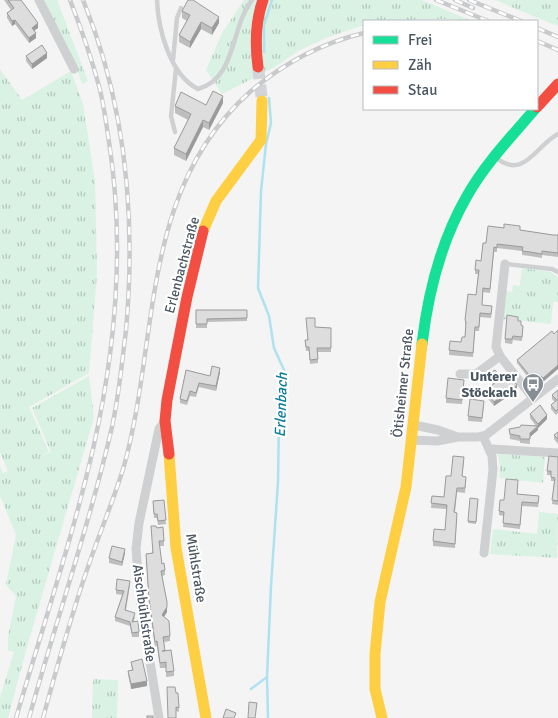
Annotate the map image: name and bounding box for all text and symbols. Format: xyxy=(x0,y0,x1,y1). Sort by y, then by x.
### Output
legend xyxy=(363,20,538,110)
text: Frei xyxy=(408,31,432,49)
text: Zäh xyxy=(408,56,432,74)
text: Stau xyxy=(408,81,437,99)
street label: Erlenbachstraße xyxy=(161,215,203,315)
street label: Ötisheimer Straße xyxy=(389,328,417,438)
place label: Unterer Stöckach xyxy=(461,368,517,401)
water label: Erlenbach xyxy=(271,372,291,438)
bus stop icon: Unterer Stöckach xyxy=(521,372,545,403)
street label: Mühlstraße xyxy=(182,532,210,604)
street label: Aischbühlstraße xyxy=(129,563,159,663)

